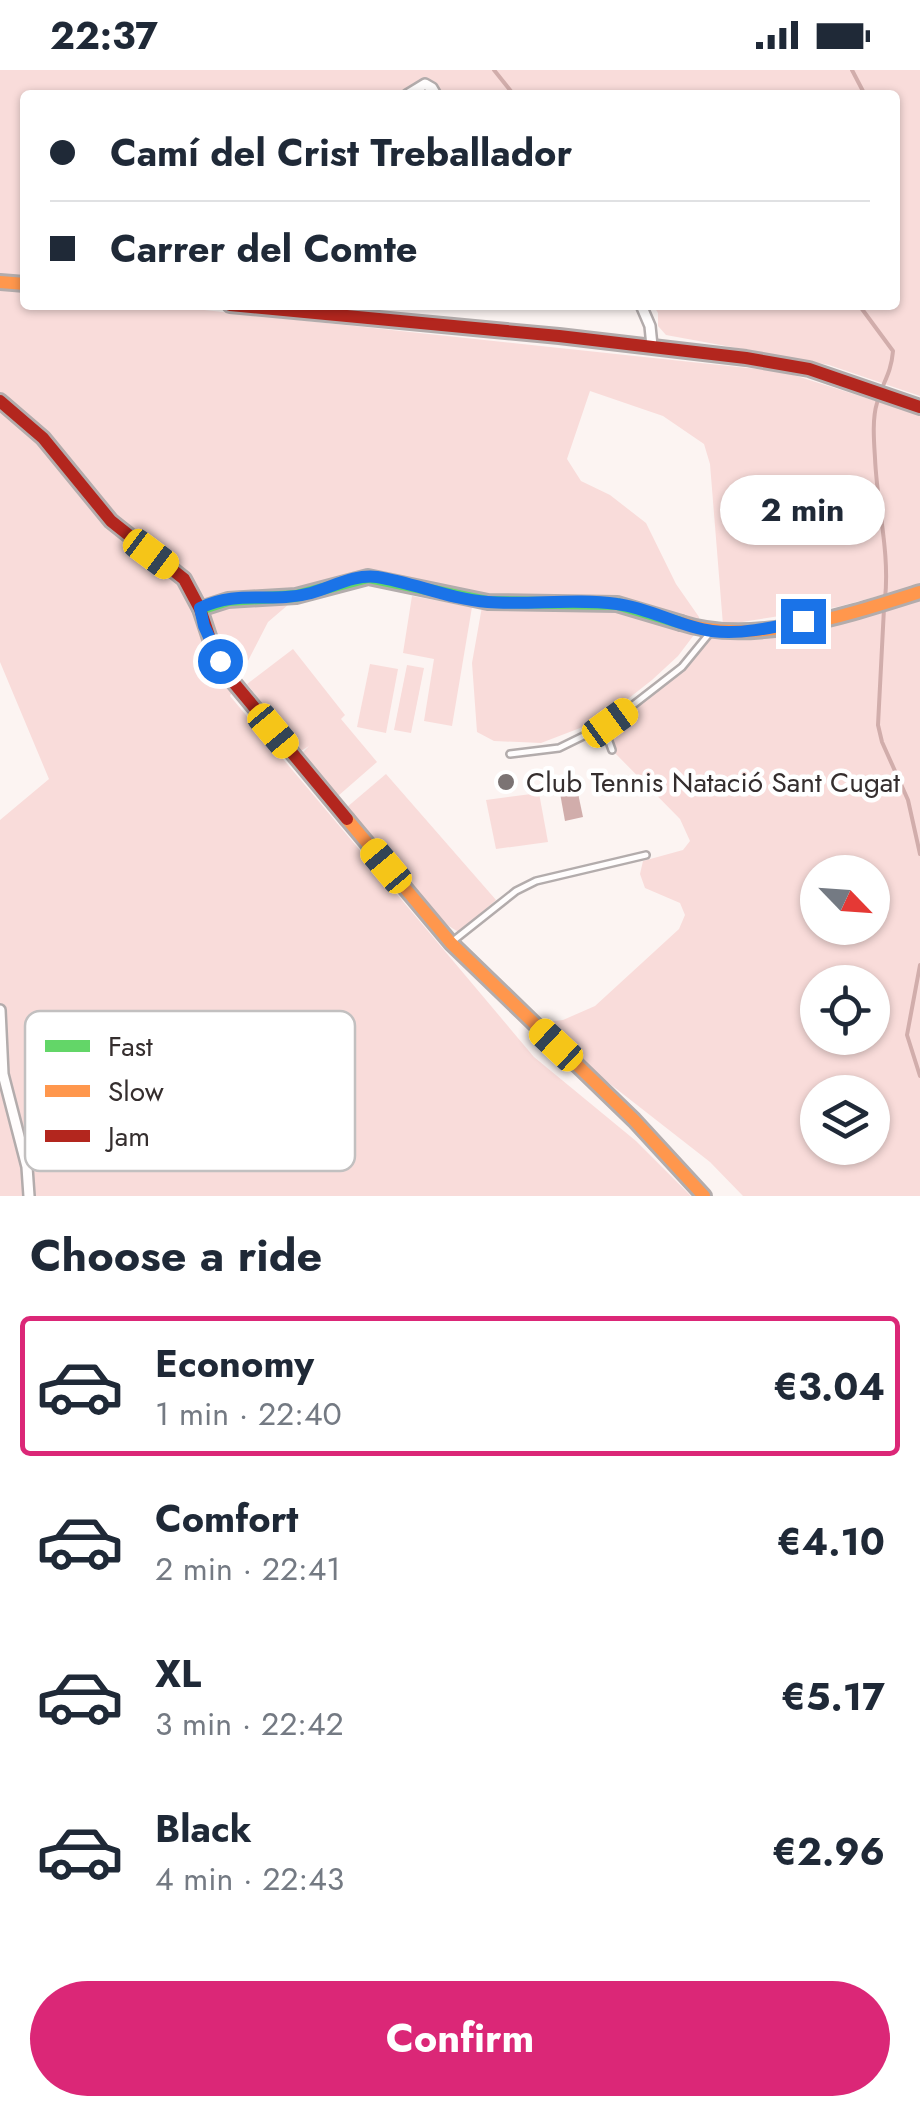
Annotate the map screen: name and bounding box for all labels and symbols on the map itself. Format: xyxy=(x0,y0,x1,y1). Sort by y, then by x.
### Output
callout: 2 min xyxy=(720,476,886,546)
car xyxy=(118,524,184,584)
route end xyxy=(781,599,826,644)
route start xyxy=(198,639,243,684)
car xyxy=(577,693,643,753)
car xyxy=(242,698,304,764)
place label: Club Tennis Natació Sant Cugat xyxy=(526,762,900,803)
marker: Club Tennis Natació Sant Cugat xyxy=(495,771,517,793)
car xyxy=(355,833,417,899)
north arrow xyxy=(800,855,890,945)
legend xyxy=(25,1011,355,1171)
car xyxy=(524,1014,588,1076)
text: Fast xyxy=(108,1026,153,1067)
text: Slow xyxy=(108,1071,164,1112)
text: Jam xyxy=(104,1116,150,1157)

